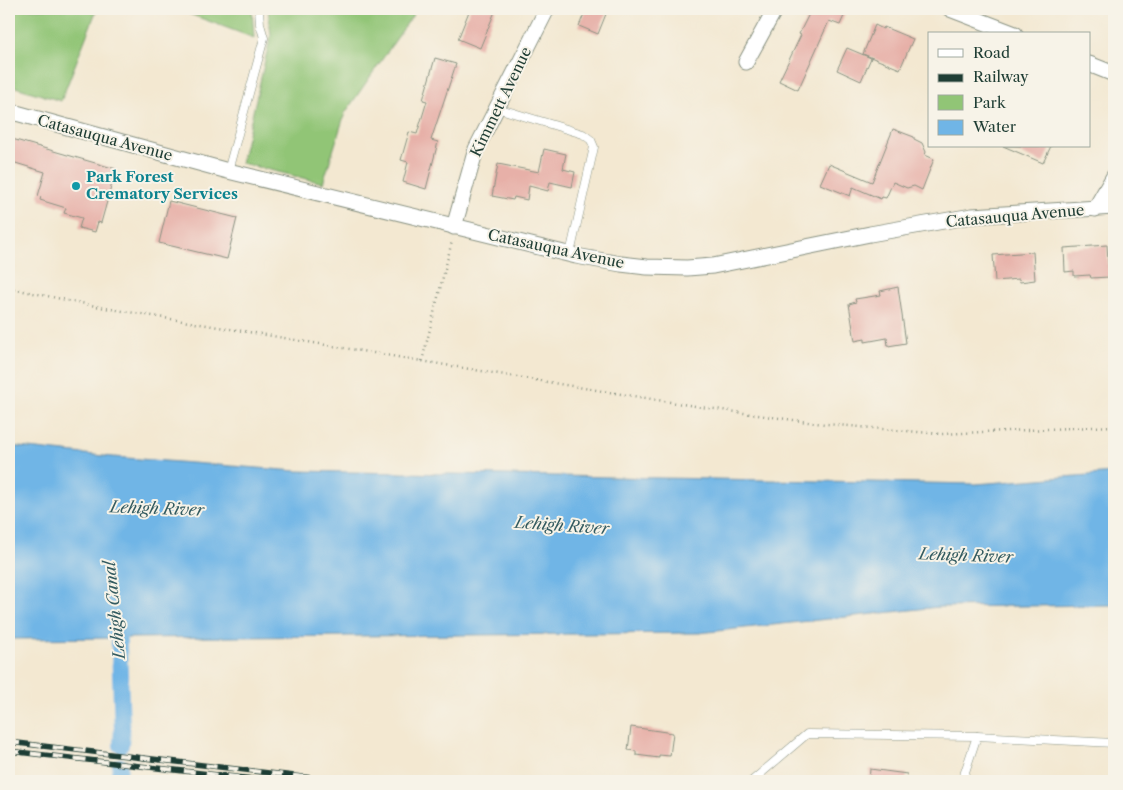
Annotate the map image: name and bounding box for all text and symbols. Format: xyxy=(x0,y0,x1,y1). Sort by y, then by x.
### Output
legend xyxy=(928,32,1090,148)
text: Road xyxy=(973,43,1010,62)
street label: Kimmett Avenue xyxy=(466,44,535,160)
text: Railway xyxy=(973,67,1029,86)
text: Park xyxy=(973,93,1007,112)
street label: Catasauqua Avenue xyxy=(35,110,175,165)
text: Water xyxy=(972,117,1017,136)
place label: Park Forest Crematory Services xyxy=(86,167,238,203)
marker: Park Forest Crematory Services xyxy=(70,180,82,192)
street label: Catasauqua Avenue xyxy=(945,200,1085,231)
street label: Catasauqua Avenue xyxy=(486,225,626,272)
water label: Lehigh River xyxy=(108,496,206,520)
water label: Lehigh River xyxy=(512,512,611,538)
water label: Lehigh River xyxy=(917,543,1015,567)
water label: Lehigh Canal xyxy=(99,558,129,662)

